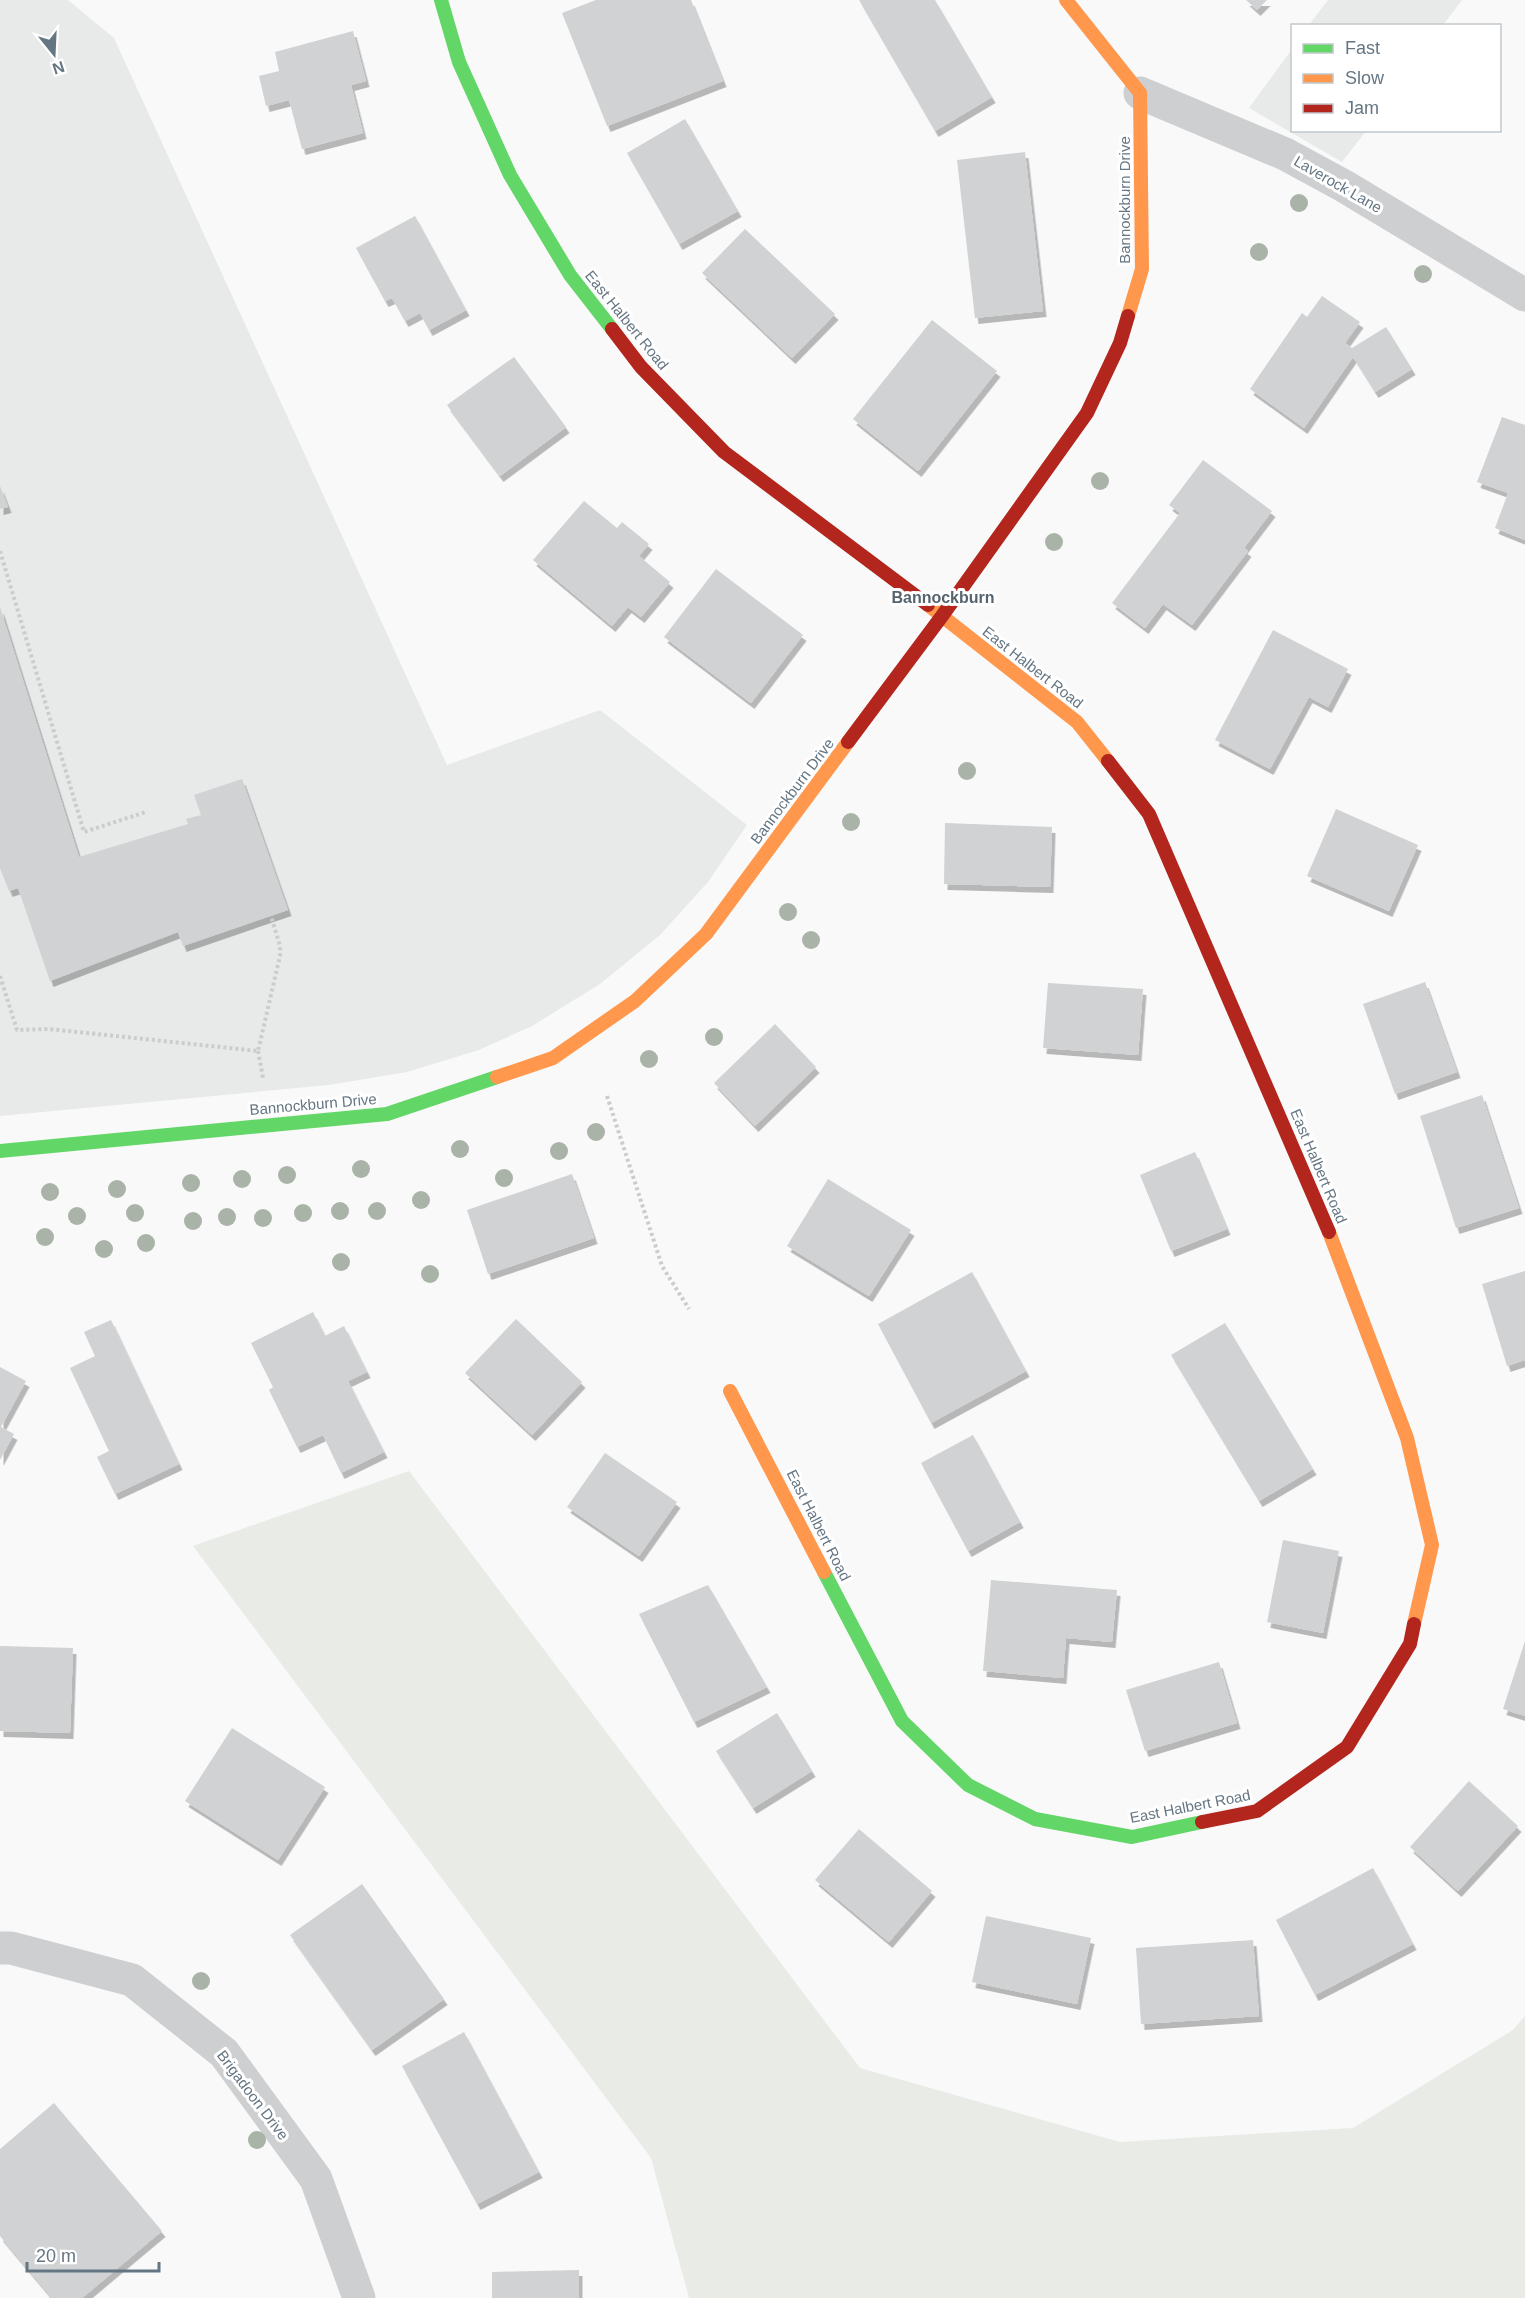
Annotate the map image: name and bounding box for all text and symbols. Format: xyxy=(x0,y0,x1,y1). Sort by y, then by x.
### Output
north arrow xyxy=(24,24,84,84)
legend xyxy=(1291,24,1501,132)
text: Fast xyxy=(1345,38,1380,58)
text: N xyxy=(50,58,67,78)
text: Slow xyxy=(1345,68,1385,88)
text: Jam xyxy=(1345,98,1379,118)
street label: Bannockburn Drive xyxy=(1116,136,1133,264)
street label: Laverock Lane xyxy=(1291,152,1385,216)
street label: East Halbert Road xyxy=(582,267,672,373)
district label: Bannockburn xyxy=(891,589,995,606)
street label: East Halbert Road xyxy=(979,623,1087,711)
street label: Bannockburn Drive xyxy=(747,735,837,847)
street label: Bannockburn Drive xyxy=(249,1090,377,1118)
street label: East Halbert Road xyxy=(1287,1106,1351,1226)
street label: East Halbert Road xyxy=(784,1467,854,1583)
street label: East Halbert Road xyxy=(1128,1786,1252,1826)
street label: Brigadoon Drive xyxy=(214,2047,292,2143)
scale bar xyxy=(27,2235,159,2273)
text: 20 m xyxy=(36,2246,76,2266)

